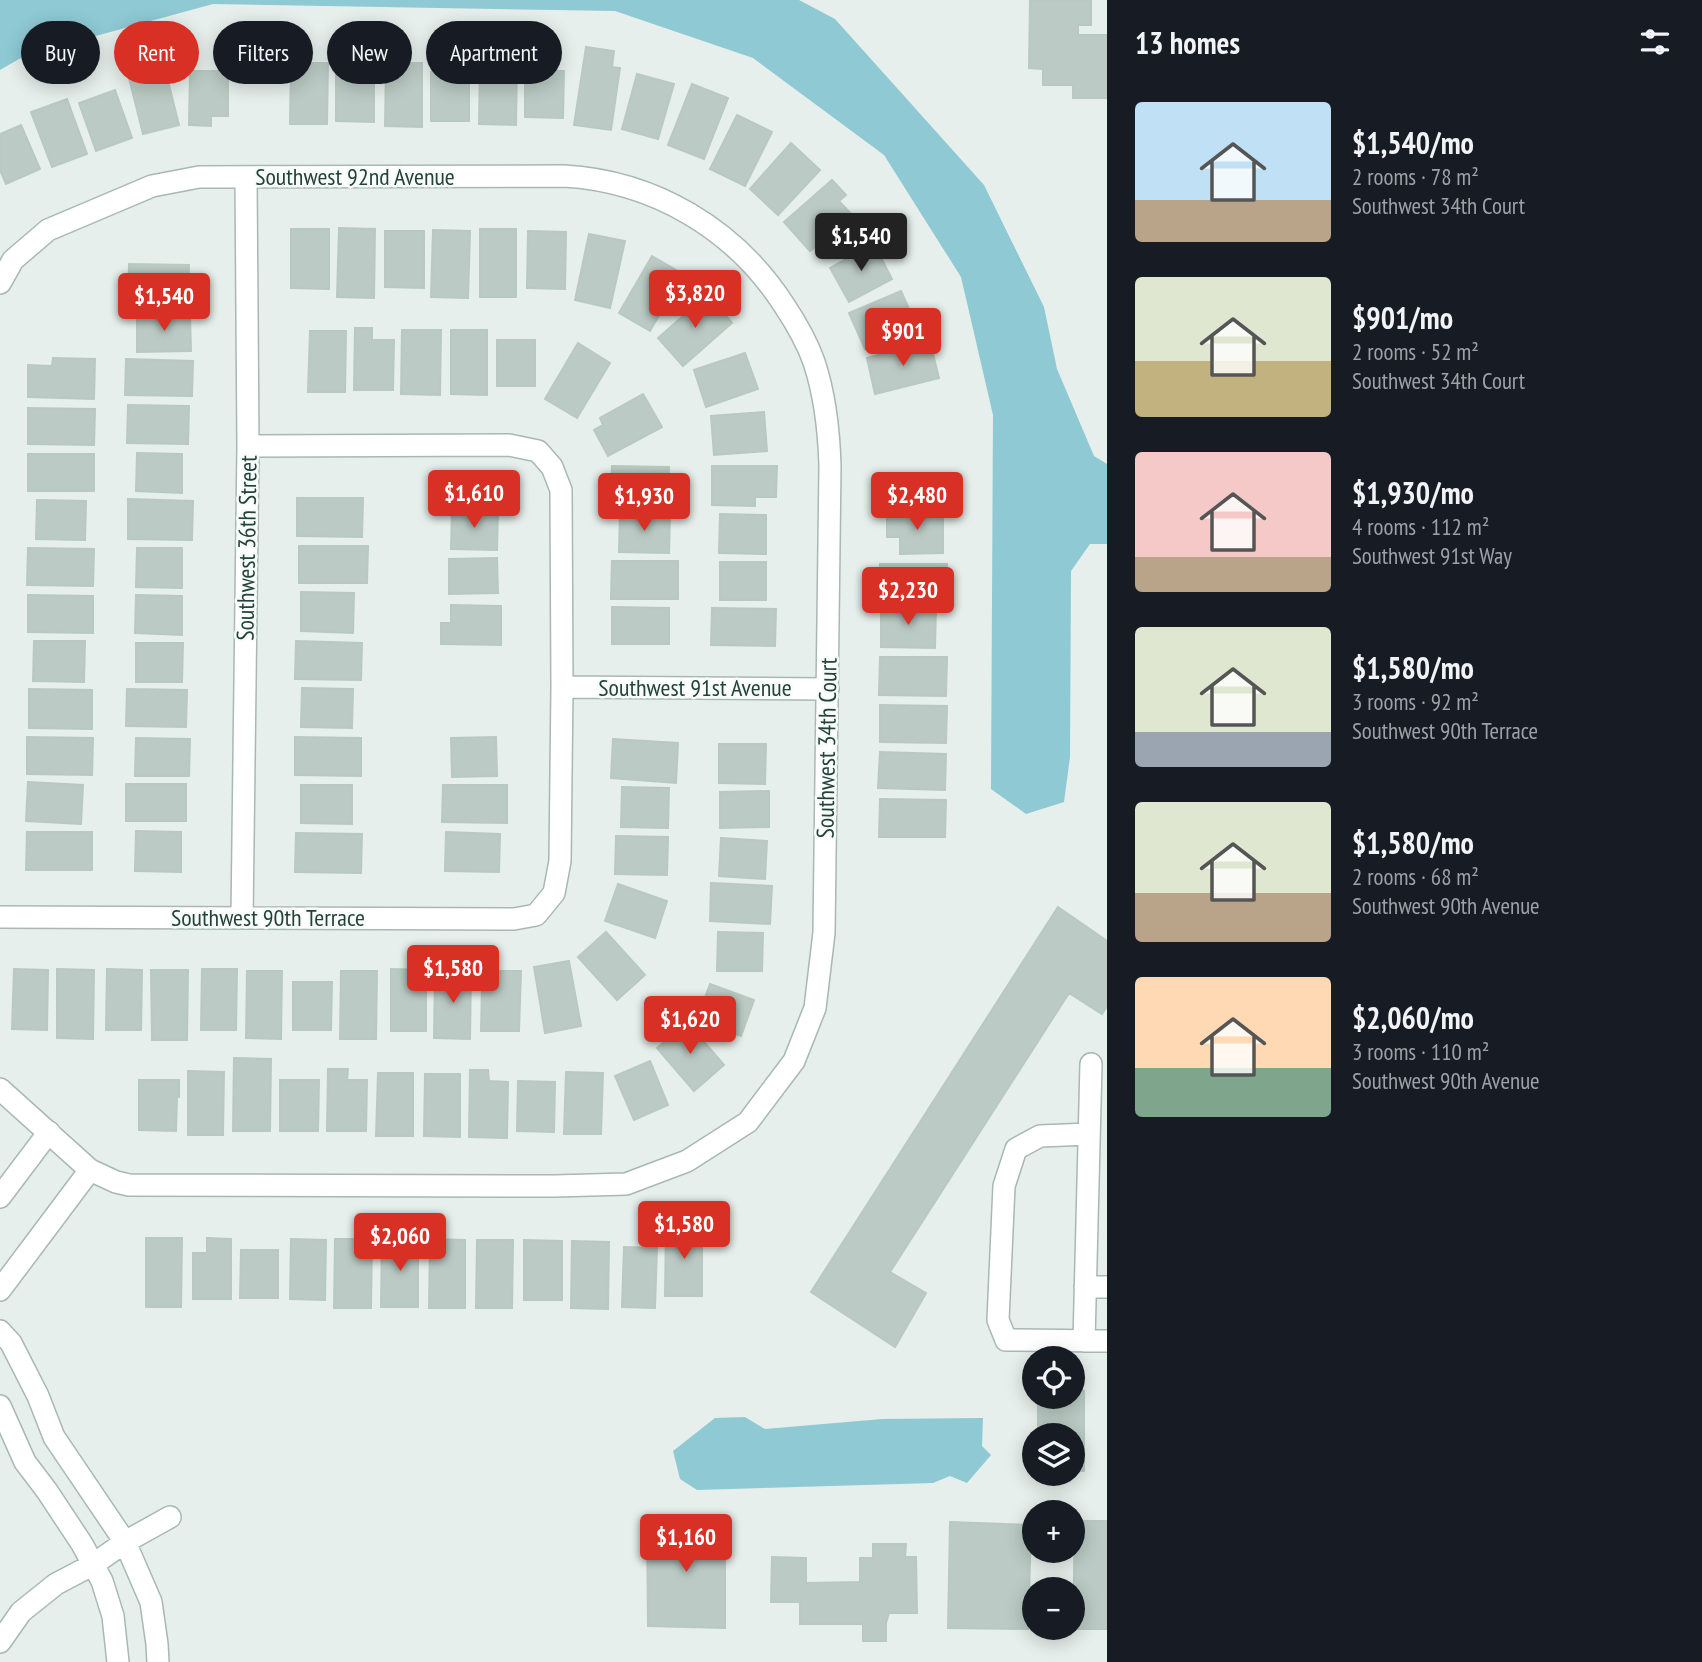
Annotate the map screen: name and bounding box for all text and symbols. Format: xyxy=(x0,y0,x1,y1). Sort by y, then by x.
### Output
chip: Buy xyxy=(21,21,100,84)
chip: Rent xyxy=(114,21,199,84)
chip: Filters xyxy=(213,21,313,84)
chip: New xyxy=(327,21,412,84)
chip: Apartment xyxy=(426,21,562,84)
text: 13 homes xyxy=(1135,23,1240,62)
icon: filters xyxy=(1636,23,1674,61)
text: $1,540/mo xyxy=(1352,123,1474,162)
icon: home xyxy=(1191,130,1275,214)
street label: Southwest 92nd Avenue xyxy=(255,161,455,192)
text: 2 rooms · 78 m² xyxy=(1352,162,1479,191)
text: Southwest 34th Court xyxy=(1352,191,1525,220)
pin: $1,540 xyxy=(804,214,918,273)
text: $1,540 xyxy=(831,221,891,250)
pin: $3,820 xyxy=(638,270,752,330)
pin: $1,540 xyxy=(107,274,221,333)
text: $3,820 xyxy=(665,278,725,307)
text: $1,540 xyxy=(134,281,194,310)
text: $901/mo xyxy=(1352,298,1453,337)
icon: home xyxy=(1191,305,1275,389)
pin: $901 xyxy=(862,308,944,368)
text: $901 xyxy=(881,316,925,345)
text: 2 rooms · 52 m² xyxy=(1352,337,1479,366)
text: Southwest 34th Court xyxy=(1352,366,1525,395)
street label: Southwest 36th Street xyxy=(229,455,264,641)
pin: $1,610 xyxy=(417,470,531,530)
pin: $2,480 xyxy=(860,472,974,532)
text: $1,930/mo xyxy=(1352,473,1474,512)
pin: $1,930 xyxy=(587,474,701,533)
text: $1,610 xyxy=(444,478,504,507)
text: $2,480 xyxy=(887,480,947,509)
icon: home xyxy=(1191,480,1275,564)
text: $1,930 xyxy=(614,481,674,510)
text: 4 rooms · 112 m² xyxy=(1352,512,1489,541)
text: Southwest 91st Way xyxy=(1352,541,1512,570)
pin: $2,230 xyxy=(851,568,965,627)
text: $2,230 xyxy=(878,575,938,604)
text: $1,580/mo xyxy=(1352,648,1474,687)
icon: home xyxy=(1191,655,1275,739)
street label: Southwest 34th Court xyxy=(809,657,844,839)
street label: Southwest 91st Avenue xyxy=(598,672,792,703)
text: 3 rooms · 92 m² xyxy=(1352,687,1479,716)
text: Southwest 90th Terrace xyxy=(1352,716,1538,745)
text: $1,580/mo xyxy=(1352,823,1474,862)
icon: home xyxy=(1191,830,1275,914)
text: 2 rooms · 68 m² xyxy=(1352,862,1479,891)
text: Southwest 90th Avenue xyxy=(1352,891,1540,920)
street label: Southwest 90th Terrace xyxy=(171,902,365,933)
pin: $1,580 xyxy=(396,946,510,1005)
text: $1,580 xyxy=(423,953,483,982)
pin: $1,620 xyxy=(633,996,747,1056)
text: $2,060/mo xyxy=(1352,998,1474,1037)
text: $1,620 xyxy=(660,1004,720,1033)
icon: home xyxy=(1191,1005,1275,1089)
text: 3 rooms · 110 m² xyxy=(1352,1037,1489,1066)
text: Southwest 90th Avenue xyxy=(1352,1066,1540,1095)
pin: $1,580 xyxy=(627,1202,741,1261)
text: $1,580 xyxy=(654,1209,714,1238)
pin: $2,060 xyxy=(343,1214,457,1273)
text: $2,060 xyxy=(370,1221,430,1250)
map controls xyxy=(1022,1346,1085,1640)
button: locate xyxy=(1022,1346,1085,1409)
button: layers xyxy=(1022,1423,1085,1486)
button: + xyxy=(1022,1500,1085,1563)
pin: $1,160 xyxy=(629,1514,743,1574)
text: $1,160 xyxy=(656,1522,716,1551)
button: − xyxy=(1022,1577,1085,1640)

